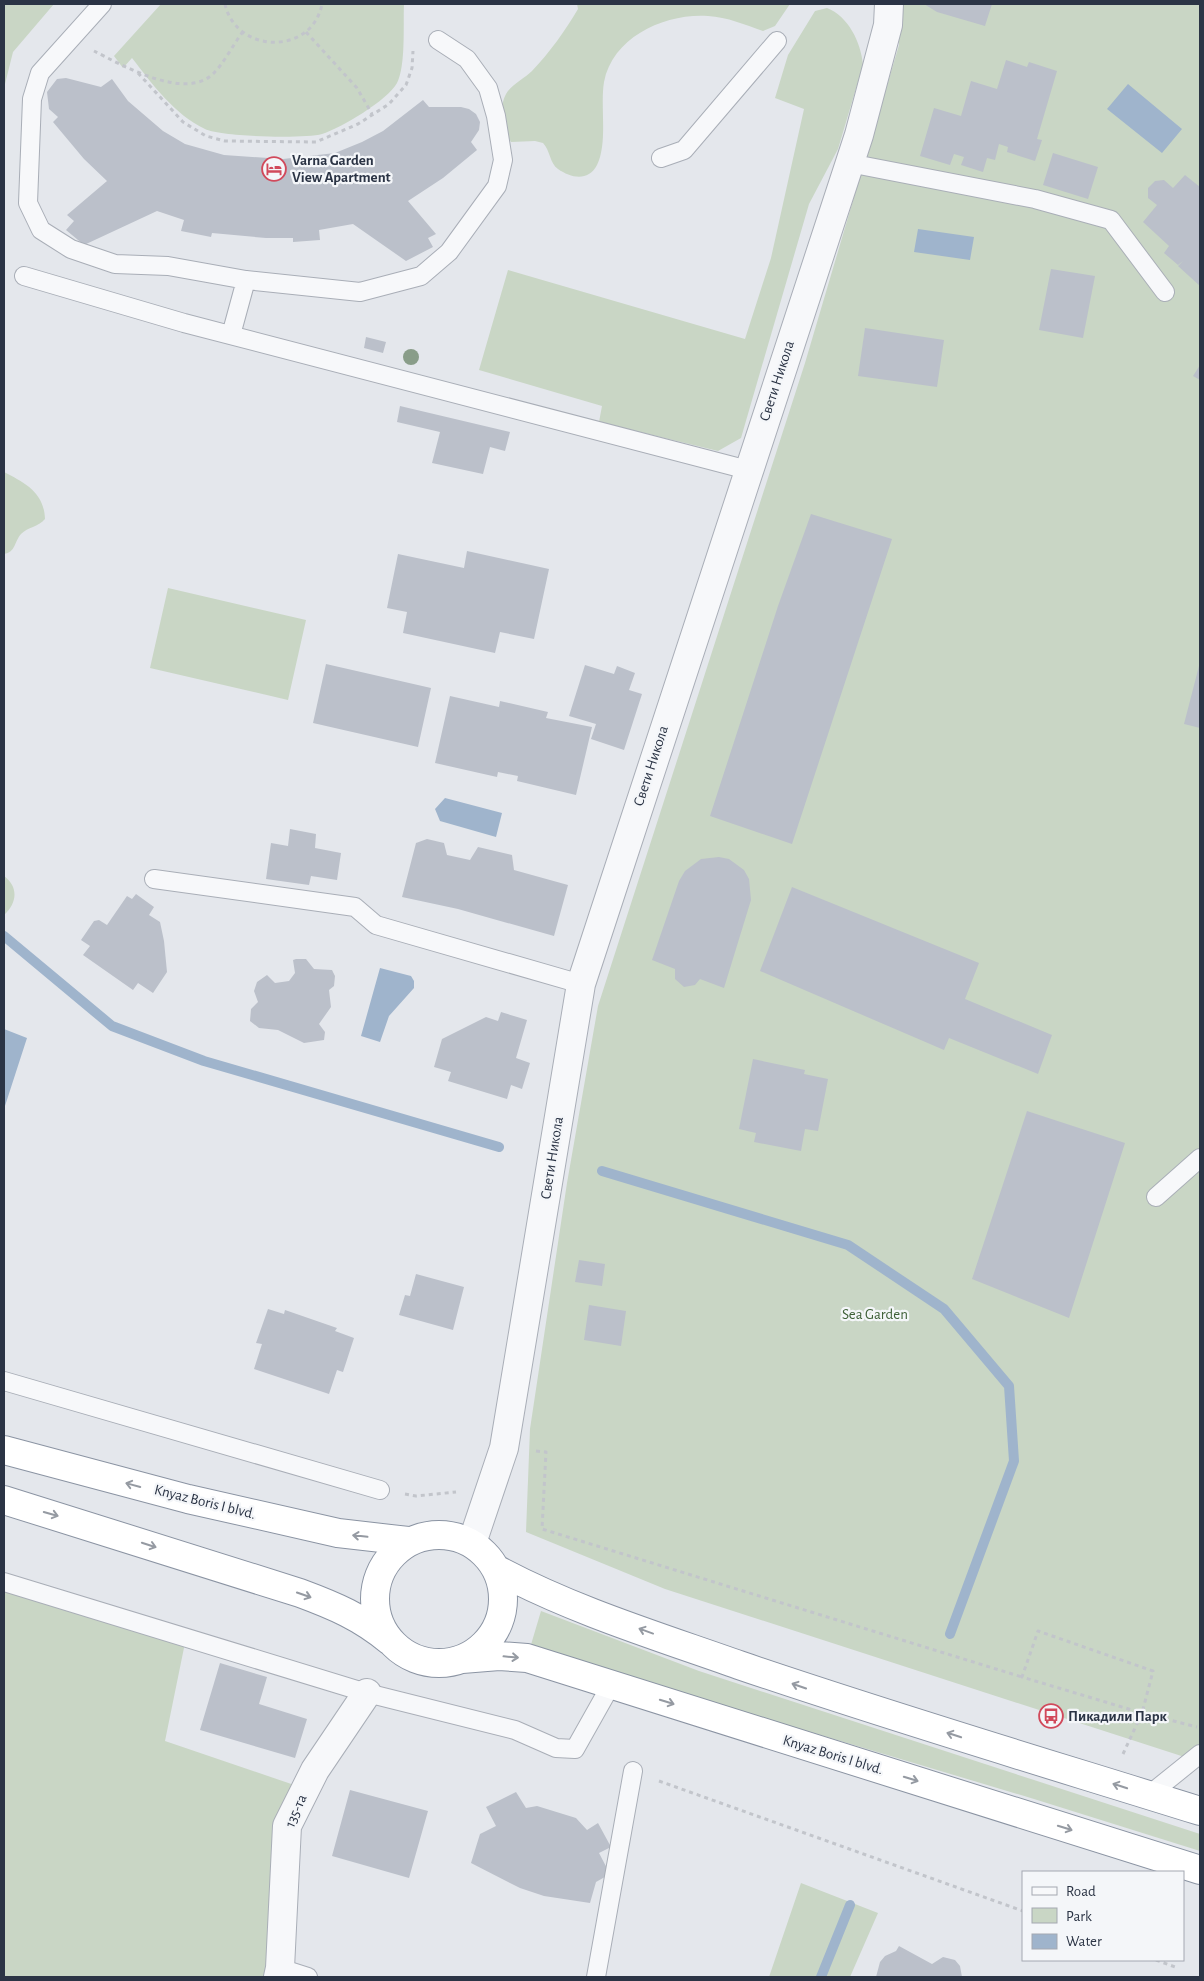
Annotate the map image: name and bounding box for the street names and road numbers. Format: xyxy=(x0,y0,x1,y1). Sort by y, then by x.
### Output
street label: Свети Никола xyxy=(757,339,797,423)
street label: Свети Никола xyxy=(631,724,671,808)
street label: Свети Никола xyxy=(538,1115,566,1201)
street label: Knyaz Boris I blvd. xyxy=(153,1482,257,1522)
street label: Knyaz Boris I blvd. xyxy=(781,1733,885,1777)
street label: 135-та xyxy=(282,1792,310,1830)

